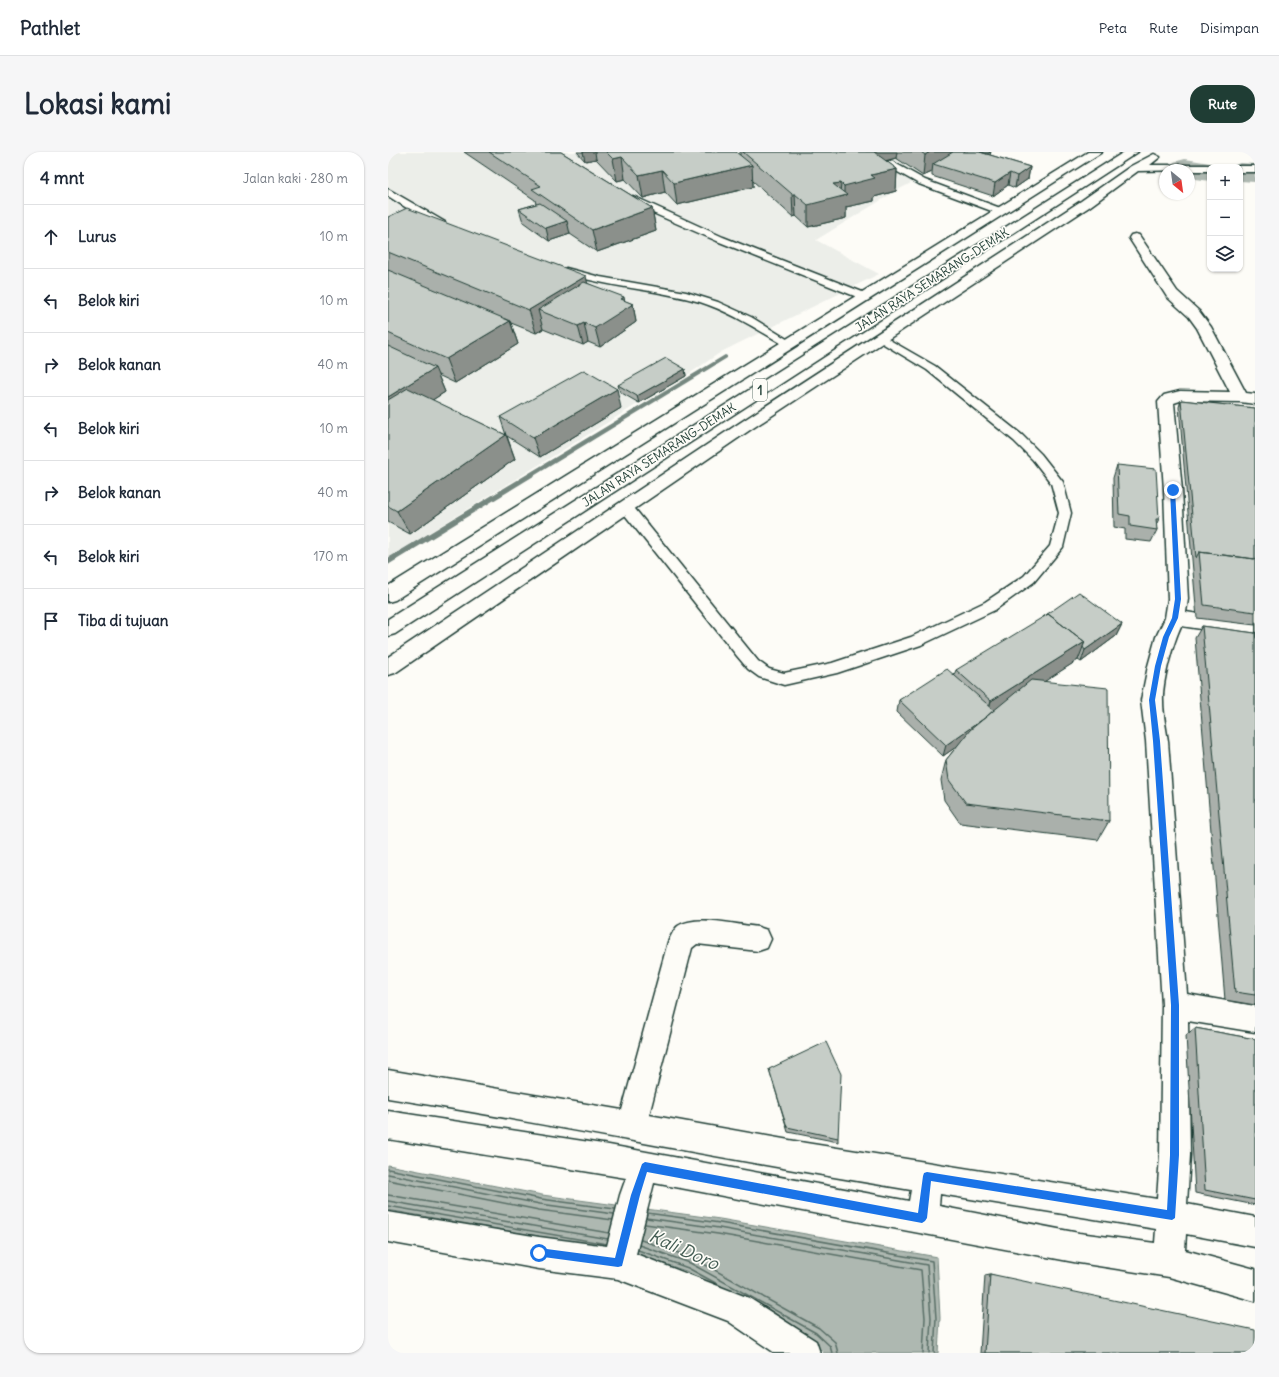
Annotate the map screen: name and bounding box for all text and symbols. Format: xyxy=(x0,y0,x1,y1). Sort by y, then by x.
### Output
text: Pathlet xyxy=(20,16,80,40)
text: Peta xyxy=(1099,19,1127,37)
text: Rute xyxy=(1149,19,1178,37)
text: Disimpan xyxy=(1200,19,1259,37)
button: Rute xyxy=(1190,85,1255,123)
text: Lokasi kami xyxy=(24,86,171,122)
north arrow xyxy=(1159,164,1195,200)
map controls xyxy=(1207,164,1243,272)
button: + xyxy=(1207,164,1243,200)
text: 4 mnt xyxy=(40,167,84,189)
text: Jalan kaki · 280 m xyxy=(243,170,348,187)
button: − xyxy=(1207,200,1243,236)
street label: JALAN RAYA SEMARANG-DEMAK xyxy=(852,224,1012,335)
icon: ahead xyxy=(40,226,62,248)
text: Lurus xyxy=(78,227,116,246)
text: 10 m xyxy=(320,228,348,245)
button: layers xyxy=(1207,236,1243,272)
icon: left xyxy=(40,290,62,312)
text: Belok kiri xyxy=(78,291,139,310)
text: 10 m xyxy=(320,292,348,309)
icon: right xyxy=(40,354,62,376)
text: Belok kanan xyxy=(78,355,161,374)
text: 40 m xyxy=(317,356,348,373)
road number: 1 xyxy=(753,379,767,401)
street label: JALAN RAYA SEMARANG-DEMAK xyxy=(579,399,739,510)
icon: left xyxy=(40,418,62,440)
text: Belok kiri xyxy=(78,419,139,438)
text: 10 m xyxy=(320,420,348,437)
route end xyxy=(1164,481,1182,499)
icon: right xyxy=(40,482,62,504)
text: Belok kanan xyxy=(78,483,161,502)
text: 40 m xyxy=(317,484,348,501)
icon: left xyxy=(40,546,62,568)
text: Belok kiri xyxy=(78,547,139,566)
text: 170 m xyxy=(313,548,348,565)
icon: arrive xyxy=(40,610,62,632)
text: Tiba di tujuan xyxy=(78,611,168,630)
water label: Kali Doro xyxy=(646,1224,723,1275)
route start xyxy=(530,1244,548,1262)

